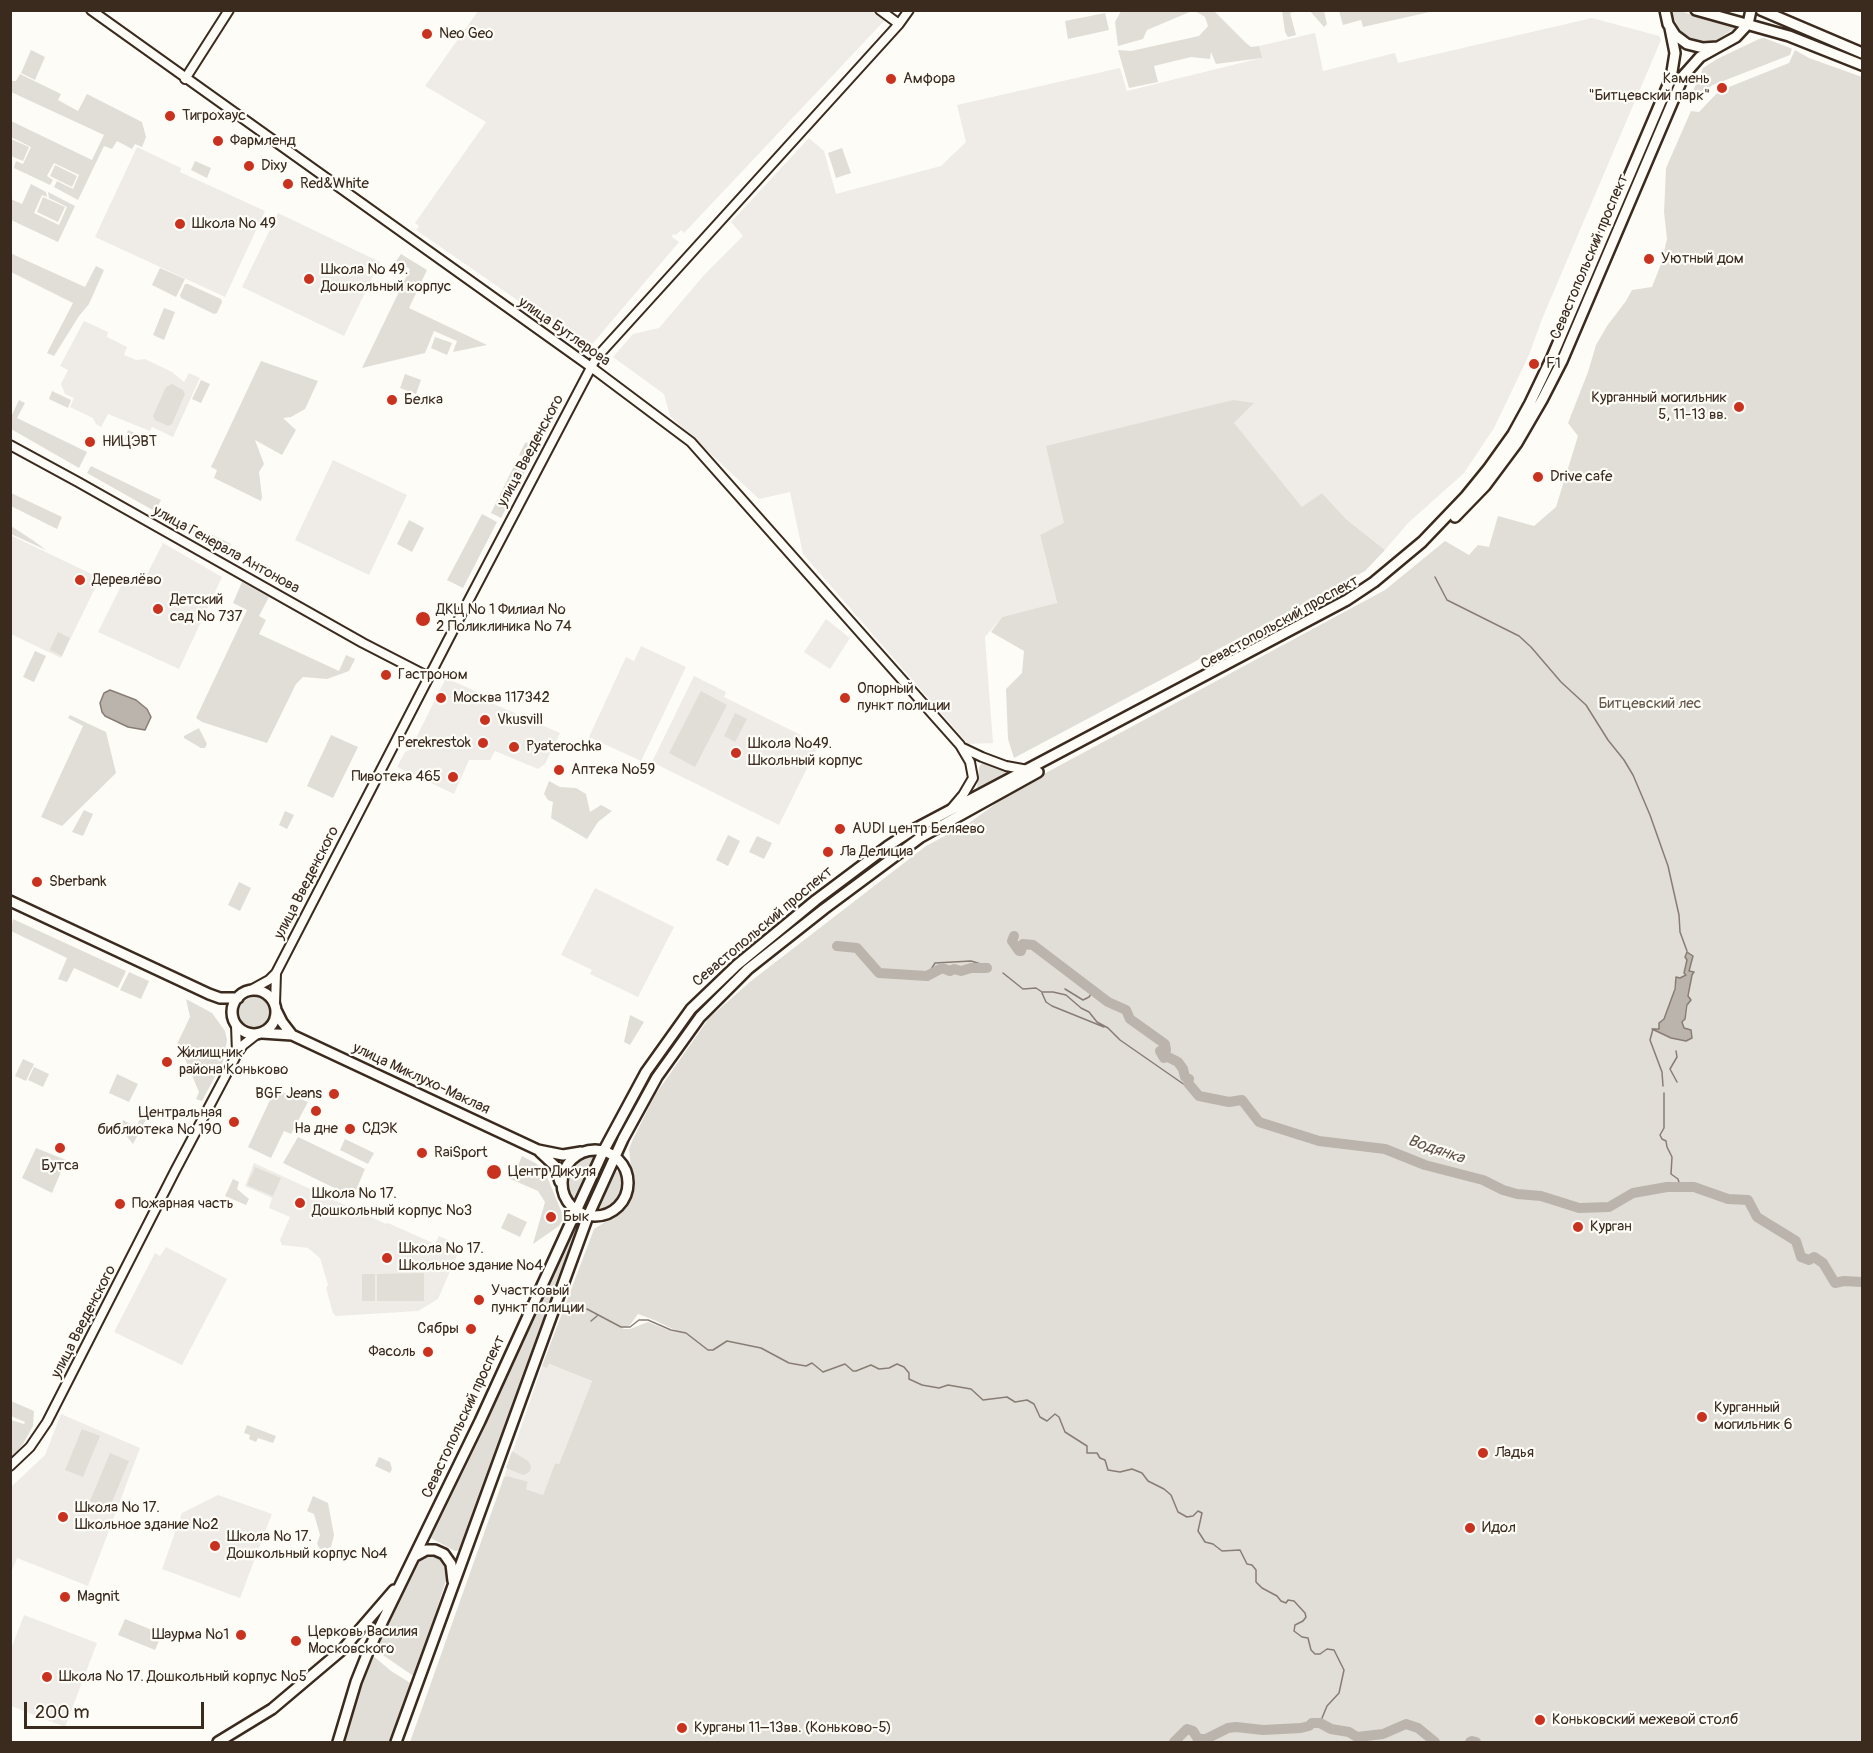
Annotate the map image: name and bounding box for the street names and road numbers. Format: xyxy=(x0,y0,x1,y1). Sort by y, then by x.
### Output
street label: Севастопольский проспект xyxy=(1547,172,1633,342)
street label: улица Бутлерова xyxy=(514,294,614,370)
street label: улица Введенского xyxy=(494,392,568,510)
street label: улица Генерала Антонова xyxy=(150,502,302,598)
street label: Севастопольский проспект xyxy=(1198,572,1362,674)
street label: улица Введенского xyxy=(271,824,343,942)
street label: Севастопольский проспект xyxy=(689,863,837,991)
street label: улица Миклухо-Маклая xyxy=(349,1039,493,1119)
street label: улица Введенского xyxy=(48,1263,120,1381)
street label: Севастопольский проспект xyxy=(418,1333,510,1501)

